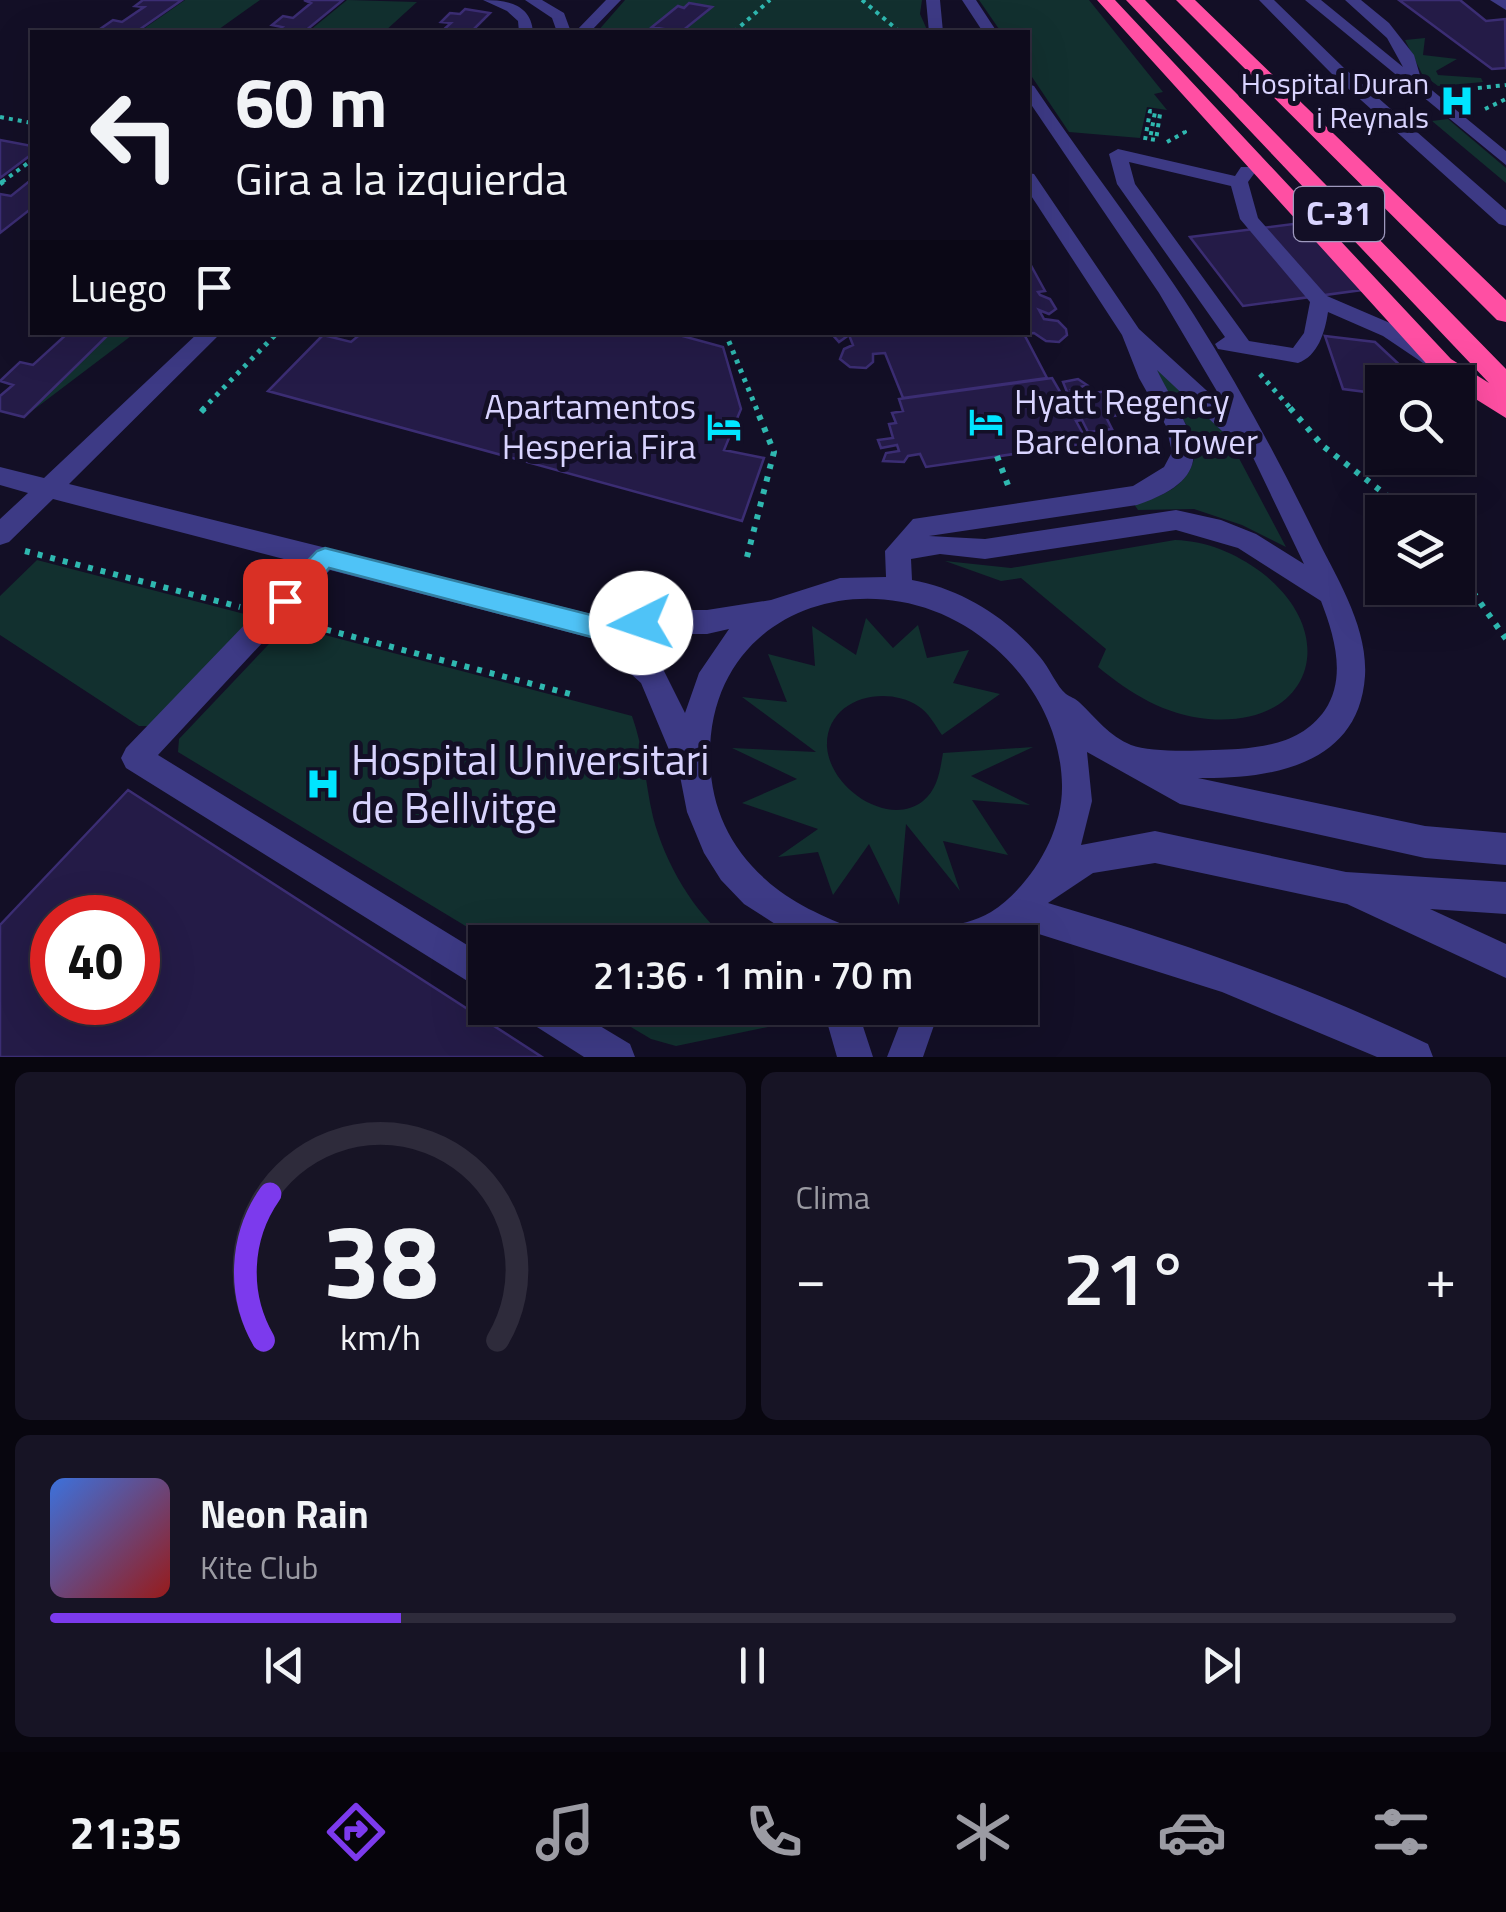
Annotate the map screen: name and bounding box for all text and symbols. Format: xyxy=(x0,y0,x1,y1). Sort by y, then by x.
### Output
text: 60 m xyxy=(235,48,388,154)
place label: Hospital Duran i Reynals xyxy=(1241,60,1429,140)
icon: left xyxy=(70,70,200,200)
hospital icon: Hospital Duran i Reynals xyxy=(1438,82,1476,120)
text: Gira a la izquierda xyxy=(235,144,568,212)
road number: C-31 xyxy=(1294,187,1384,241)
text: Luego xyxy=(70,259,167,317)
icon: arrive xyxy=(187,260,242,315)
map controls xyxy=(1365,365,1475,605)
button: search xyxy=(1365,365,1475,475)
place label: Hyatt Regency Barcelona Tower xyxy=(1014,374,1258,468)
place label: Apartamentos Hesperia Fira xyxy=(485,379,696,473)
hotel icon: Hyatt Regency Barcelona Tower xyxy=(967,403,1005,441)
hotel icon: Apartamentos Hesperia Fira xyxy=(705,408,743,446)
button: layers xyxy=(1365,495,1475,605)
pin xyxy=(243,559,328,644)
position arrow xyxy=(589,571,693,675)
icon: arrive xyxy=(258,574,313,629)
place label: Hospital Universitari de Bellvitge xyxy=(351,727,710,839)
hospital icon: Hospital Universitari de Bellvitge xyxy=(304,765,342,803)
speed limit sign: 40 xyxy=(30,895,160,1025)
text: 21:36 · 1 min · 70 m xyxy=(593,946,913,1004)
text: Clima xyxy=(796,1173,870,1221)
text: 38 xyxy=(322,1180,438,1338)
text: 21° xyxy=(1063,1220,1189,1334)
text: − xyxy=(796,1236,826,1319)
text: + xyxy=(1425,1236,1456,1319)
text: km/h xyxy=(340,1309,421,1364)
text: Neon Rain xyxy=(200,1485,369,1543)
text: Kite Club xyxy=(200,1543,318,1591)
icon: previous xyxy=(257,1638,312,1693)
icon: pause xyxy=(725,1638,780,1693)
icon: next xyxy=(1194,1638,1249,1693)
icon: directions xyxy=(321,1797,391,1867)
icon: music xyxy=(530,1797,600,1867)
icon: phone xyxy=(739,1797,809,1867)
icon: climate xyxy=(948,1797,1018,1867)
icon: car xyxy=(1157,1797,1227,1867)
icon: filters xyxy=(1366,1797,1436,1867)
text: 21:35 xyxy=(70,1798,182,1866)

